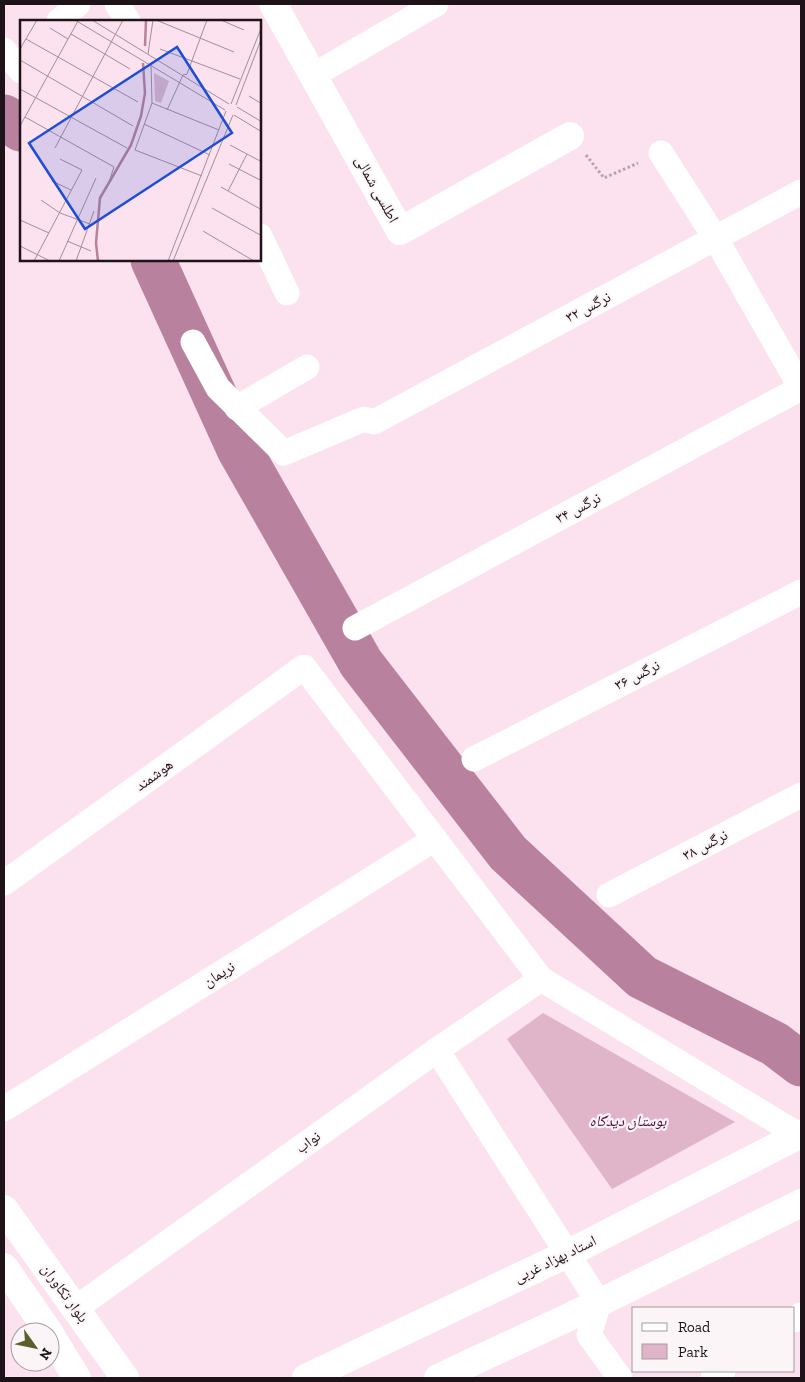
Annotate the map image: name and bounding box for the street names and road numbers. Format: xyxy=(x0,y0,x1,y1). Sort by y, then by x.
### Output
street label: اطلسی شمالی xyxy=(350,152,403,226)
street label: نرگس ۳۲ xyxy=(562,288,614,327)
street label: نرگس ۳۴ xyxy=(552,489,604,528)
street label: نرگس ۳۶ xyxy=(611,656,663,695)
street label: هوشمند xyxy=(132,755,176,795)
street label: نرگس ۳۸ xyxy=(679,826,731,865)
street label: نریمان xyxy=(200,957,239,992)
street label: نواب xyxy=(292,1127,324,1157)
street label: استاد بهزاد غربی xyxy=(511,1231,600,1288)
street label: بلوار تکاوران xyxy=(37,1260,92,1327)

